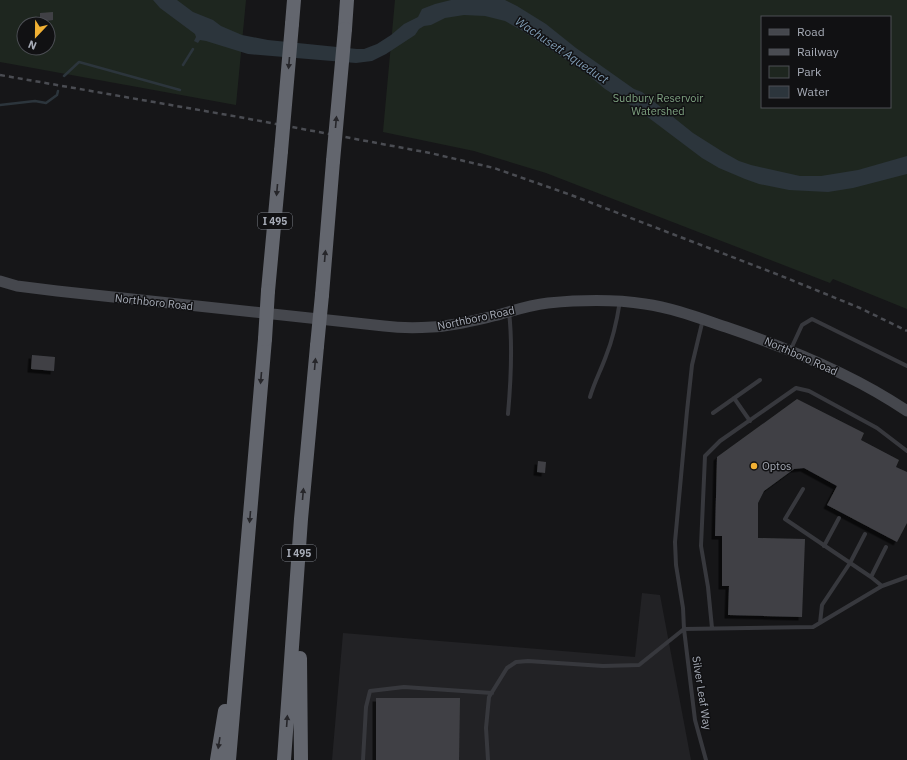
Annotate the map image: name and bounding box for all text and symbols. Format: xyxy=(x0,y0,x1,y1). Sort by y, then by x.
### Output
water label: Wachusett Aqueduct xyxy=(513,13,612,87)
north arrow xyxy=(16,16,56,56)
legend xyxy=(761,16,891,108)
text: Road xyxy=(797,24,825,39)
text: N xyxy=(26,37,39,53)
text: Railway xyxy=(797,44,839,59)
one-way arrow xyxy=(285,57,292,69)
text: Park xyxy=(797,64,822,79)
text: Water xyxy=(797,84,830,99)
park label: Sudbury Reservoir Watershed xyxy=(613,91,703,118)
one-way arrow xyxy=(333,116,340,128)
one-way arrow xyxy=(274,184,281,196)
road number: I 495 xyxy=(258,213,292,229)
one-way arrow xyxy=(321,250,328,262)
street label: Northboro Road xyxy=(114,291,194,313)
street label: Northboro Road xyxy=(436,303,516,333)
street label: Northboro Road xyxy=(762,334,840,378)
one-way arrow xyxy=(312,358,319,370)
one-way arrow xyxy=(258,372,265,384)
place label: Optos xyxy=(762,459,791,473)
marker: Optos xyxy=(749,461,759,471)
one-way arrow xyxy=(300,488,307,500)
one-way arrow xyxy=(246,511,253,523)
road number: I 495 xyxy=(282,545,316,561)
street label: Silver Leaf Way xyxy=(689,655,715,731)
one-way arrow xyxy=(283,715,290,727)
one-way arrow xyxy=(216,737,222,749)

